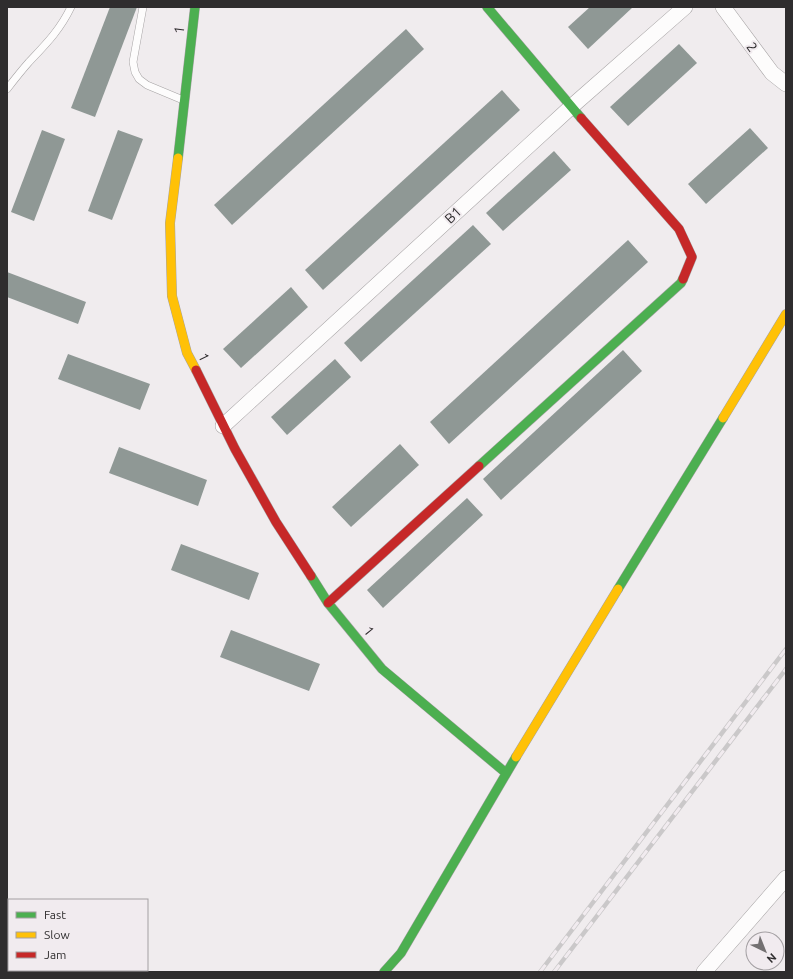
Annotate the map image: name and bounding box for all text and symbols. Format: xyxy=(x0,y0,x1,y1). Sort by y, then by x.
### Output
street label: 1 xyxy=(171,25,187,35)
street label: 2 xyxy=(743,39,761,55)
street label: B1 xyxy=(441,203,465,227)
street label: 1 xyxy=(195,350,213,364)
street label: 1 xyxy=(360,623,378,639)
legend xyxy=(8,899,148,971)
text: Fast xyxy=(44,908,66,921)
text: Slow xyxy=(44,928,70,941)
north arrow xyxy=(745,931,785,971)
text: Jam xyxy=(44,948,66,961)
text: N xyxy=(765,951,779,966)

